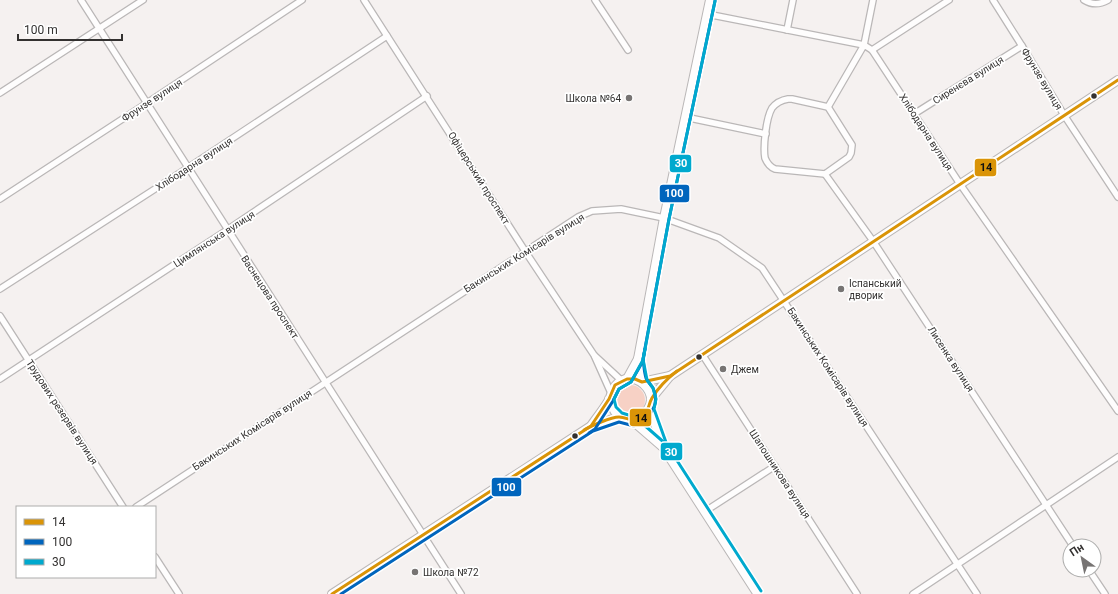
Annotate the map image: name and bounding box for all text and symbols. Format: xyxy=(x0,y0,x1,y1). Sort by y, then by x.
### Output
scale bar xyxy=(18,16,122,42)
text: 100 m xyxy=(24,23,58,37)
street label: Фрунзе вулиця xyxy=(1019,46,1066,112)
street label: Сиренєва вулиця xyxy=(931,54,1005,106)
street label: Фрунзе вулиця xyxy=(119,76,184,124)
street label: Хлібодарна вулиця xyxy=(897,91,955,173)
unlabelled marker xyxy=(1089,91,1099,101)
place label: Школа №64 xyxy=(565,93,621,104)
marker: Школа №64 xyxy=(624,93,634,103)
street label: Офіцерський проспект xyxy=(446,130,512,226)
street label: Хлібодарна вулиця xyxy=(153,135,235,193)
line badge: 30 xyxy=(669,154,692,173)
text: 30 xyxy=(675,157,687,170)
line badge: 14 xyxy=(974,158,997,177)
text: 14 xyxy=(980,161,993,174)
line badge: 100 xyxy=(659,184,690,203)
text: 100 xyxy=(665,187,683,200)
street label: Цимлянська вулиця xyxy=(171,209,257,269)
street label: Бакинських Комісарів вулиця xyxy=(462,211,586,295)
street label: Васнецова проспект xyxy=(239,253,301,341)
place label: Іспанський дворик xyxy=(849,278,902,301)
marker: Іспанський дворик xyxy=(836,284,846,294)
street label: Бакинських Комісарів вулиця xyxy=(785,305,871,429)
street label: Лисенка вулиця xyxy=(926,324,976,394)
unlabelled marker xyxy=(694,352,704,362)
street label: Трудових резервів вулиця xyxy=(24,358,100,466)
marker: Джем xyxy=(718,364,728,374)
place label: Джем xyxy=(731,364,759,375)
street label: Бакинських Комісарів вулиця xyxy=(190,387,314,473)
line badge: 14 xyxy=(629,408,652,427)
text: 14 xyxy=(635,412,648,425)
street label: Шапошникова вулиця xyxy=(747,427,813,521)
unlabelled marker xyxy=(570,431,580,441)
line badge: 30 xyxy=(660,442,683,461)
text: 30 xyxy=(665,446,677,459)
line badge: 100 xyxy=(491,477,522,497)
text: 100 xyxy=(497,481,515,494)
legend xyxy=(16,506,156,578)
text: 14 xyxy=(52,515,66,529)
text: 100 xyxy=(52,535,72,549)
north arrow xyxy=(1062,538,1102,578)
text: Пн xyxy=(1067,541,1086,559)
text: 30 xyxy=(52,555,66,569)
marker: Школа №72 xyxy=(410,567,420,577)
place label: Школа №72 xyxy=(423,567,479,578)

